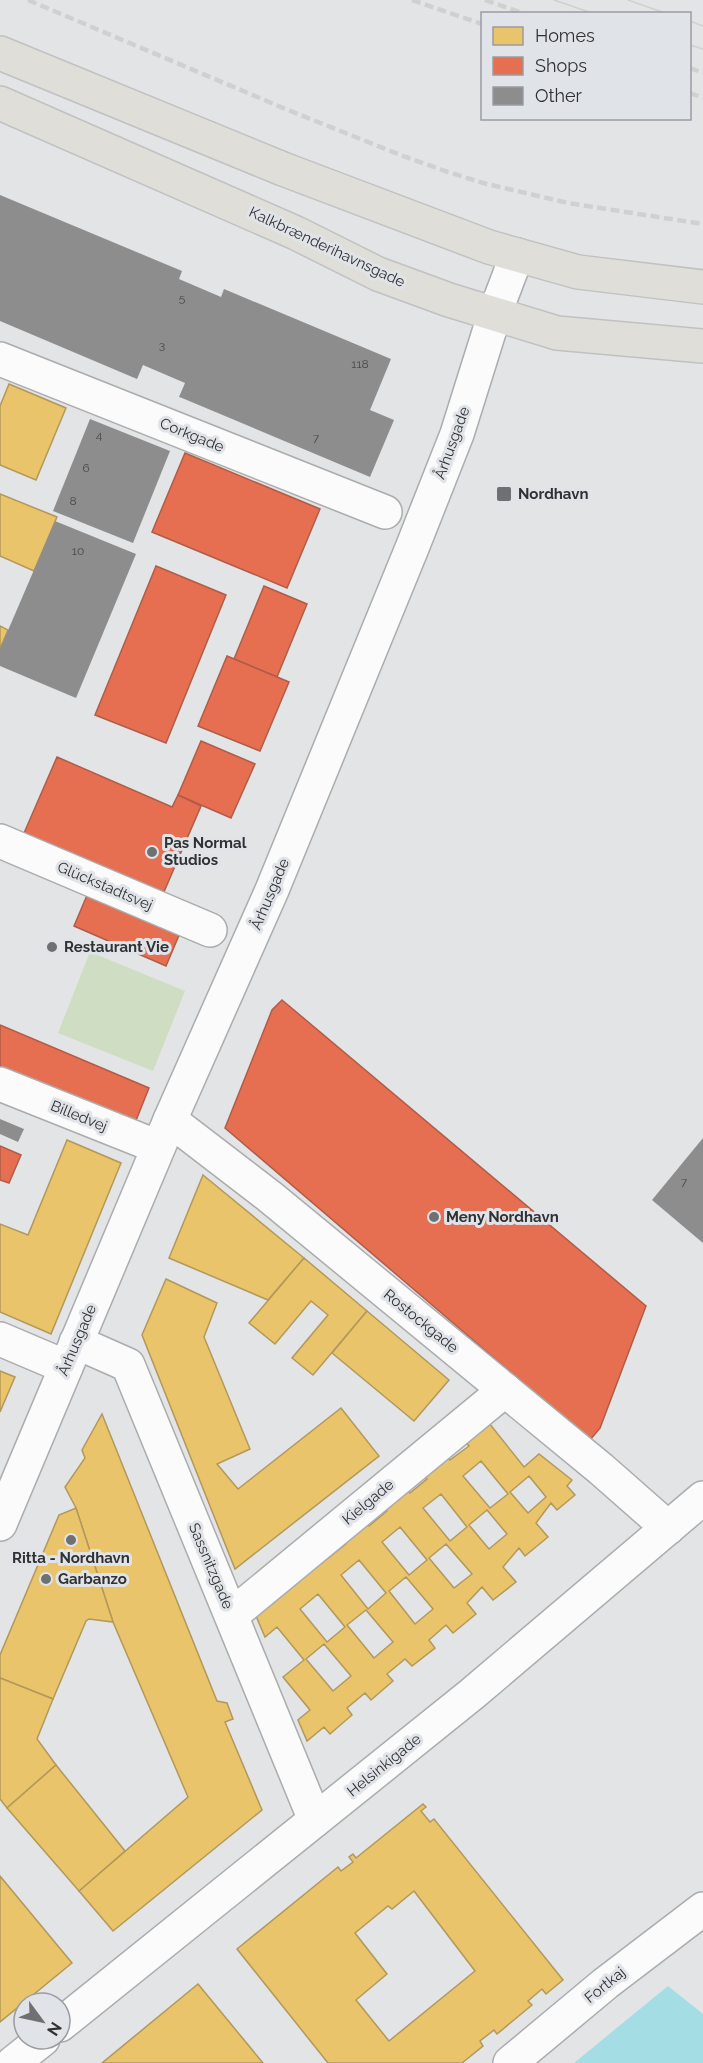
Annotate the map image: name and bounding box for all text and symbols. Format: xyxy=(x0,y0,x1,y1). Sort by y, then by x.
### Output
legend xyxy=(481,12,691,120)
text: Homes xyxy=(535,25,595,46)
text: Shops xyxy=(535,55,587,76)
text: Other xyxy=(535,85,583,106)
street label: Kalkbrænderihavnsgade xyxy=(246,203,408,291)
house number: 5 xyxy=(179,291,186,305)
house number: 3 xyxy=(159,338,165,352)
house number: 118 xyxy=(351,357,369,371)
street label: Århusgade xyxy=(431,404,474,482)
street label: Corkgade xyxy=(157,414,227,456)
house number: 4 xyxy=(96,428,103,442)
house number: 7 xyxy=(313,431,320,445)
house number: 6 xyxy=(82,461,90,475)
marker: Nordhavn xyxy=(495,485,513,503)
place label: Nordhavn xyxy=(518,485,589,503)
house number: 8 xyxy=(69,494,77,508)
house number: 10 xyxy=(72,544,84,558)
place label: Pas Normal Studios xyxy=(164,834,247,869)
marker: Pas Normal Studios xyxy=(145,845,159,859)
street label: Århusgade xyxy=(247,855,293,932)
street label: Glückstadtsvej xyxy=(55,858,155,914)
place label: Restaurant Vie xyxy=(64,938,169,956)
marker: Restaurant Vie xyxy=(45,940,59,954)
street label: Billedvej xyxy=(48,1097,110,1135)
house number: 7 xyxy=(681,1175,688,1189)
place label: Meny Nordhavn xyxy=(446,1208,559,1226)
marker: Meny Nordhavn xyxy=(427,1210,441,1224)
street label: Rostockgade xyxy=(380,1285,462,1357)
street label: Århusgade xyxy=(54,1301,100,1378)
street label: Kielgade xyxy=(339,1475,397,1529)
street label: Sassnitzgade xyxy=(185,1520,237,1612)
marker: Ritta - Nordhavn xyxy=(64,1533,78,1547)
place label: Ritta - Nordhavn xyxy=(12,1549,130,1567)
place label: Garbanzo xyxy=(58,1570,127,1588)
marker: Garbanzo xyxy=(39,1572,53,1586)
street label: Helsinkigade xyxy=(343,1730,425,1800)
street label: Fortkaj xyxy=(581,1963,629,2007)
north arrow xyxy=(12,1991,72,2051)
text: N xyxy=(43,2019,65,2039)

